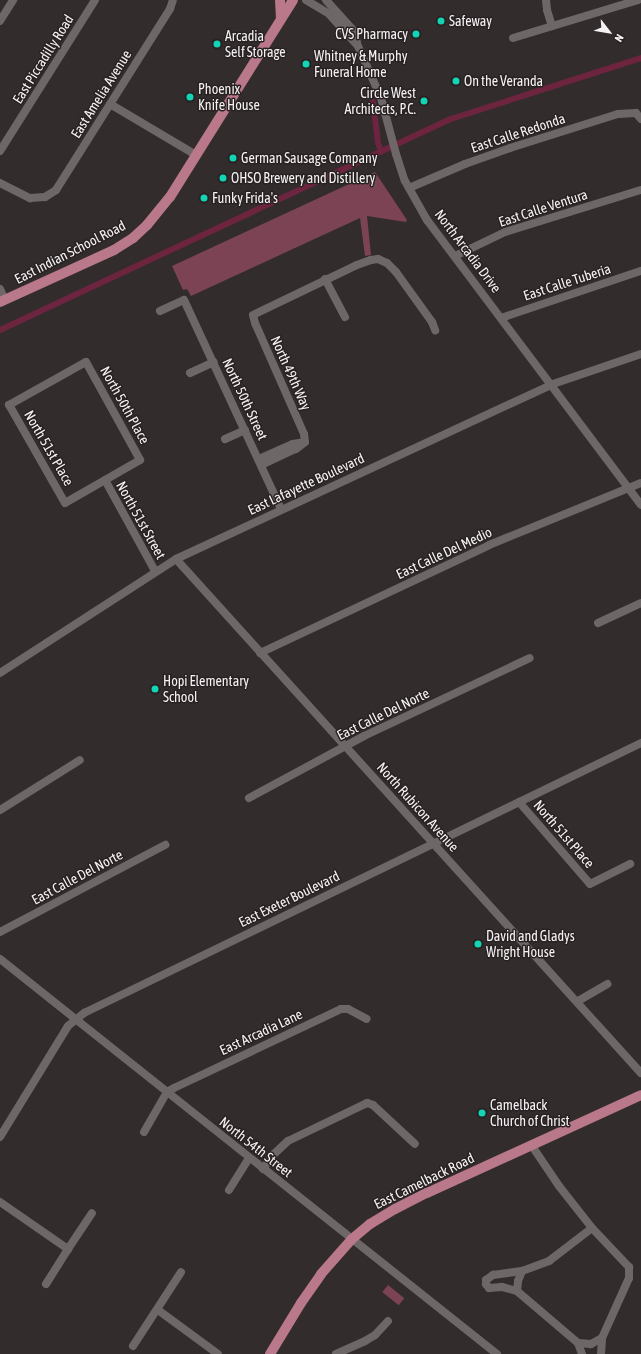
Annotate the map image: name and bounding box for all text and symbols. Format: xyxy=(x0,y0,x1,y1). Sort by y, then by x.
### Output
street label: East Piccadilly Road xyxy=(9,11,77,107)
north arrow xyxy=(589,12,629,52)
place label: Safeway xyxy=(449,13,492,29)
marker: Safeway xyxy=(436,16,446,26)
place label: CVS Pharmacy xyxy=(335,26,408,42)
place label: Arcadia Self Storage xyxy=(225,28,286,60)
marker: CVS Pharmacy xyxy=(411,29,421,39)
text: N xyxy=(612,32,626,44)
marker: Arcadia Self Storage xyxy=(212,39,222,49)
street label: East Amelia Avenue xyxy=(67,47,135,141)
place label: Whitney & Murphy Funeral Home xyxy=(314,48,408,80)
marker: Whitney & Murphy Funeral Home xyxy=(301,59,311,69)
place label: On the Veranda xyxy=(464,73,543,89)
marker: On the Veranda xyxy=(451,76,461,86)
place label: Phoenix Knife House xyxy=(198,81,260,114)
place label: Circle West Architects, P.C. xyxy=(344,85,416,118)
marker: Phoenix Knife House xyxy=(185,92,195,102)
marker: Circle West Architects, P.C. xyxy=(419,96,429,106)
street label: East Calle Redonda xyxy=(469,110,567,156)
place label: German Sausage Company xyxy=(241,150,377,166)
marker: German Sausage Company xyxy=(228,153,238,163)
place label: OHSO Brewery and Distillery xyxy=(231,170,375,186)
marker: OHSO Brewery and Distillery xyxy=(218,173,228,183)
street label: East Calle Ventura xyxy=(496,186,590,230)
place label: Funky Frida's xyxy=(212,190,278,206)
marker: Funky Frida's xyxy=(199,193,209,203)
street label: North Arcadia Drive xyxy=(431,206,505,296)
street label: East Indian School Road xyxy=(12,217,128,287)
street label: East Calle Tuberia xyxy=(521,260,613,304)
street label: North 49th Way xyxy=(267,333,315,413)
street label: North 50th Street xyxy=(219,355,271,443)
street label: North 50th Place xyxy=(97,363,153,447)
street label: North 51st Place xyxy=(21,407,77,489)
street label: East Lafayette Boulevard xyxy=(245,450,367,518)
street label: North 51st Street xyxy=(113,478,169,562)
street label: East Calle Del Medio xyxy=(393,523,495,583)
place label: Hopi Elementary School xyxy=(163,673,249,706)
marker: Hopi Elementary School xyxy=(150,684,160,694)
street label: East Calle Del Norte xyxy=(334,684,432,744)
street label: North Rubicon Avenue xyxy=(373,759,463,855)
street label: North 51st Place xyxy=(530,797,598,871)
street label: East Calle Del Norte xyxy=(29,846,125,908)
street label: East Exeter Boulevard xyxy=(236,867,342,931)
place label: David and Gladys Wright House xyxy=(486,928,575,960)
marker: David and Gladys Wright House xyxy=(473,939,483,949)
street label: East Arcadia Lane xyxy=(217,1005,305,1059)
place label: Camelback Church of Christ xyxy=(490,1097,570,1130)
marker: Camelback Church of Christ xyxy=(477,1108,487,1118)
street label: North 54th Street xyxy=(216,1113,296,1181)
street label: East Camelback Road xyxy=(371,1149,477,1213)

